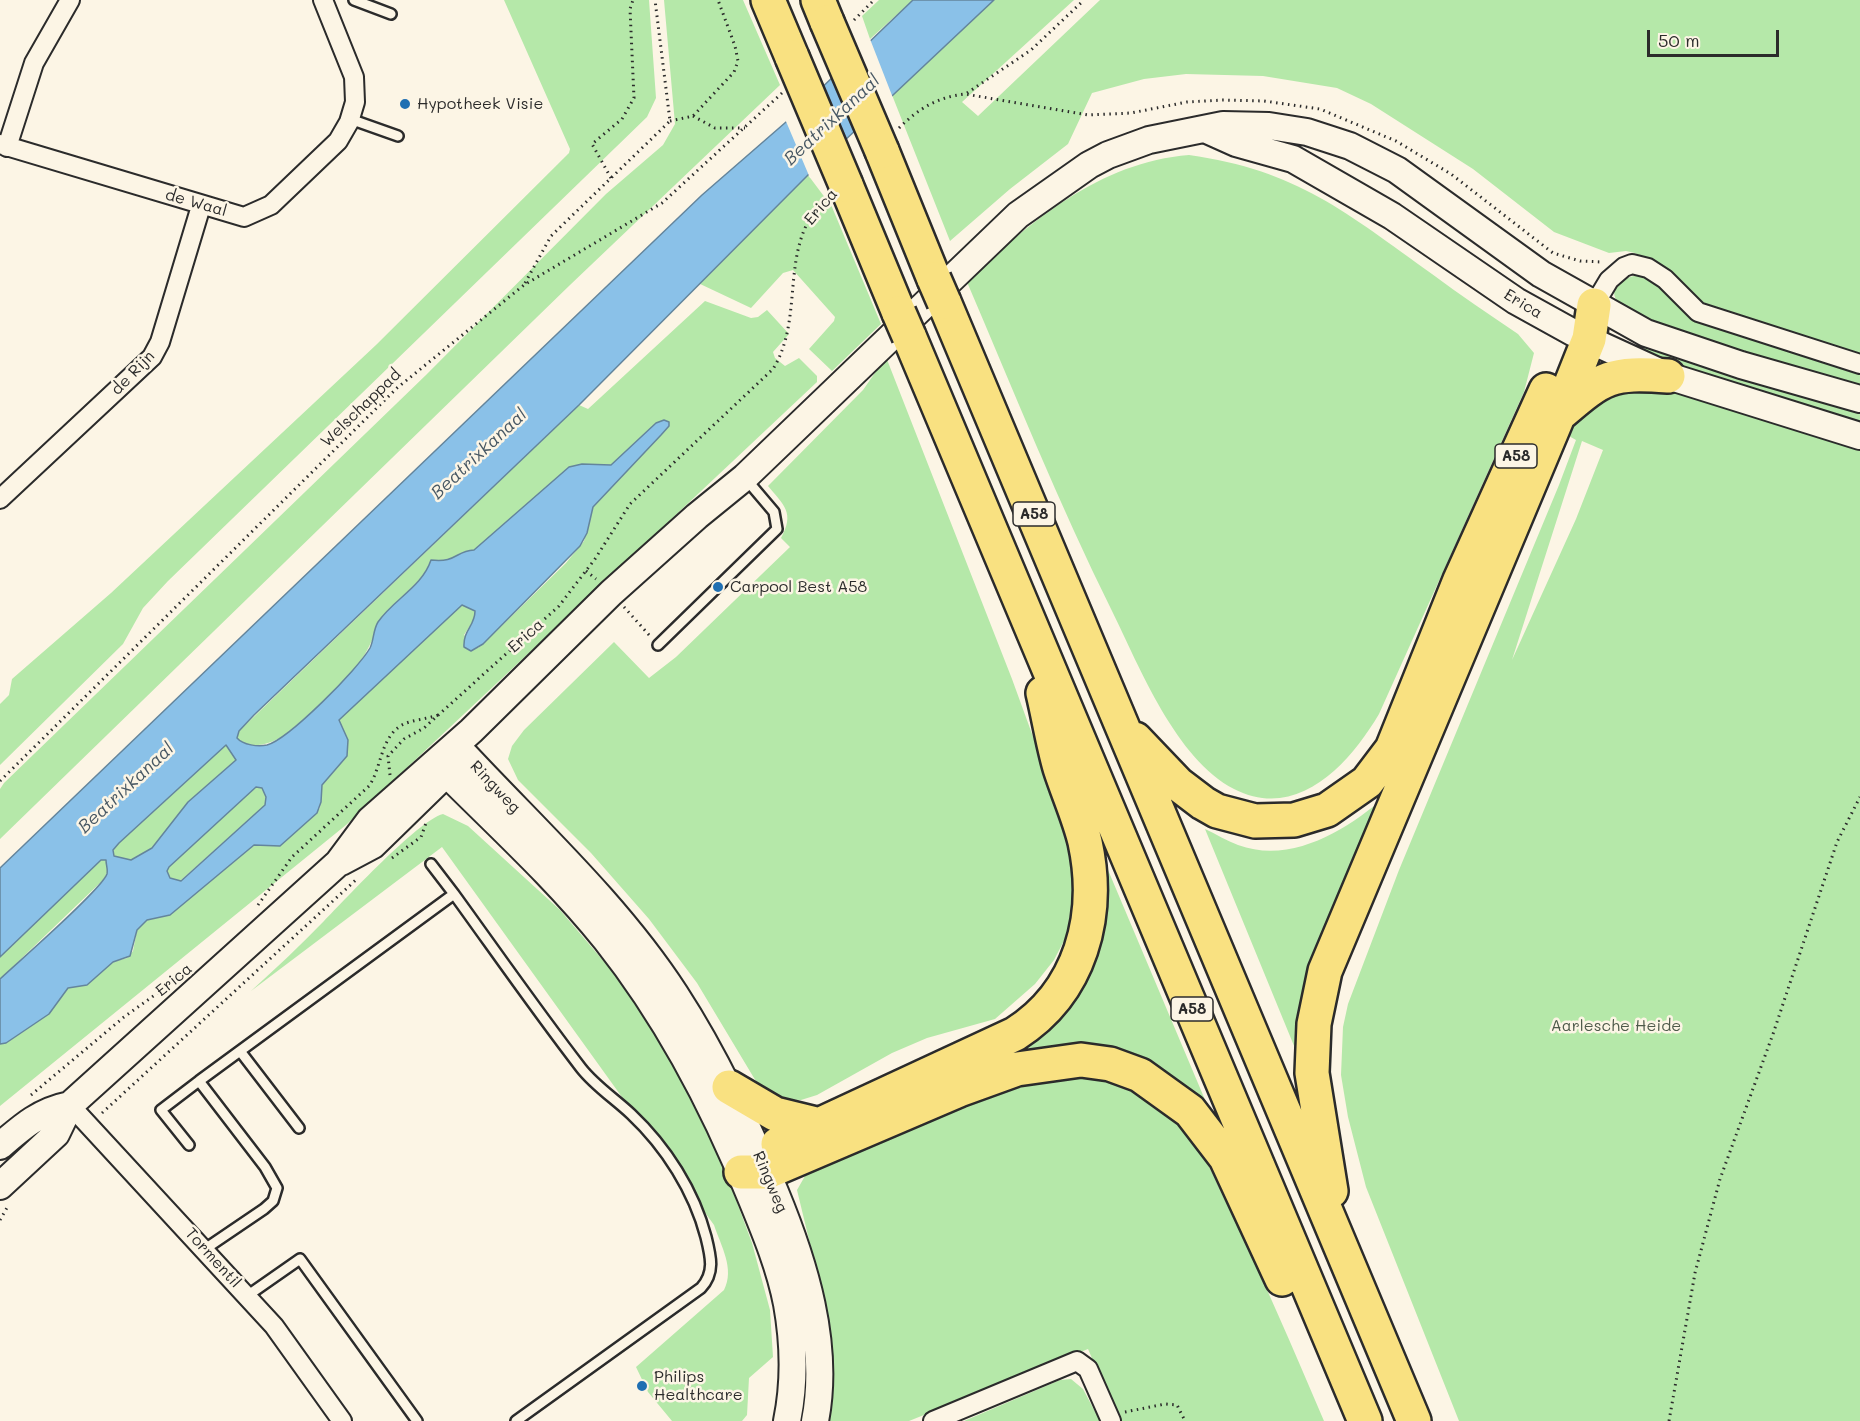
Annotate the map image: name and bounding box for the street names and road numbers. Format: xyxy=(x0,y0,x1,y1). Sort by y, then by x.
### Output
street label: de Waal xyxy=(163,185,229,221)
street label: Erica xyxy=(800,185,842,229)
street label: Erica xyxy=(1500,285,1546,323)
street label: de Rijn xyxy=(107,347,159,399)
street label: Welschappad xyxy=(317,365,405,451)
road number: A58 xyxy=(1495,444,1537,468)
road number: A58 xyxy=(1013,502,1055,526)
street label: Erica xyxy=(504,615,548,657)
street label: Ringweg xyxy=(466,757,524,817)
street label: Erica xyxy=(152,959,196,1001)
road number: A58 xyxy=(1171,997,1213,1021)
street label: Ringweg xyxy=(748,1148,792,1216)
street label: Tormentil xyxy=(181,1224,245,1292)

